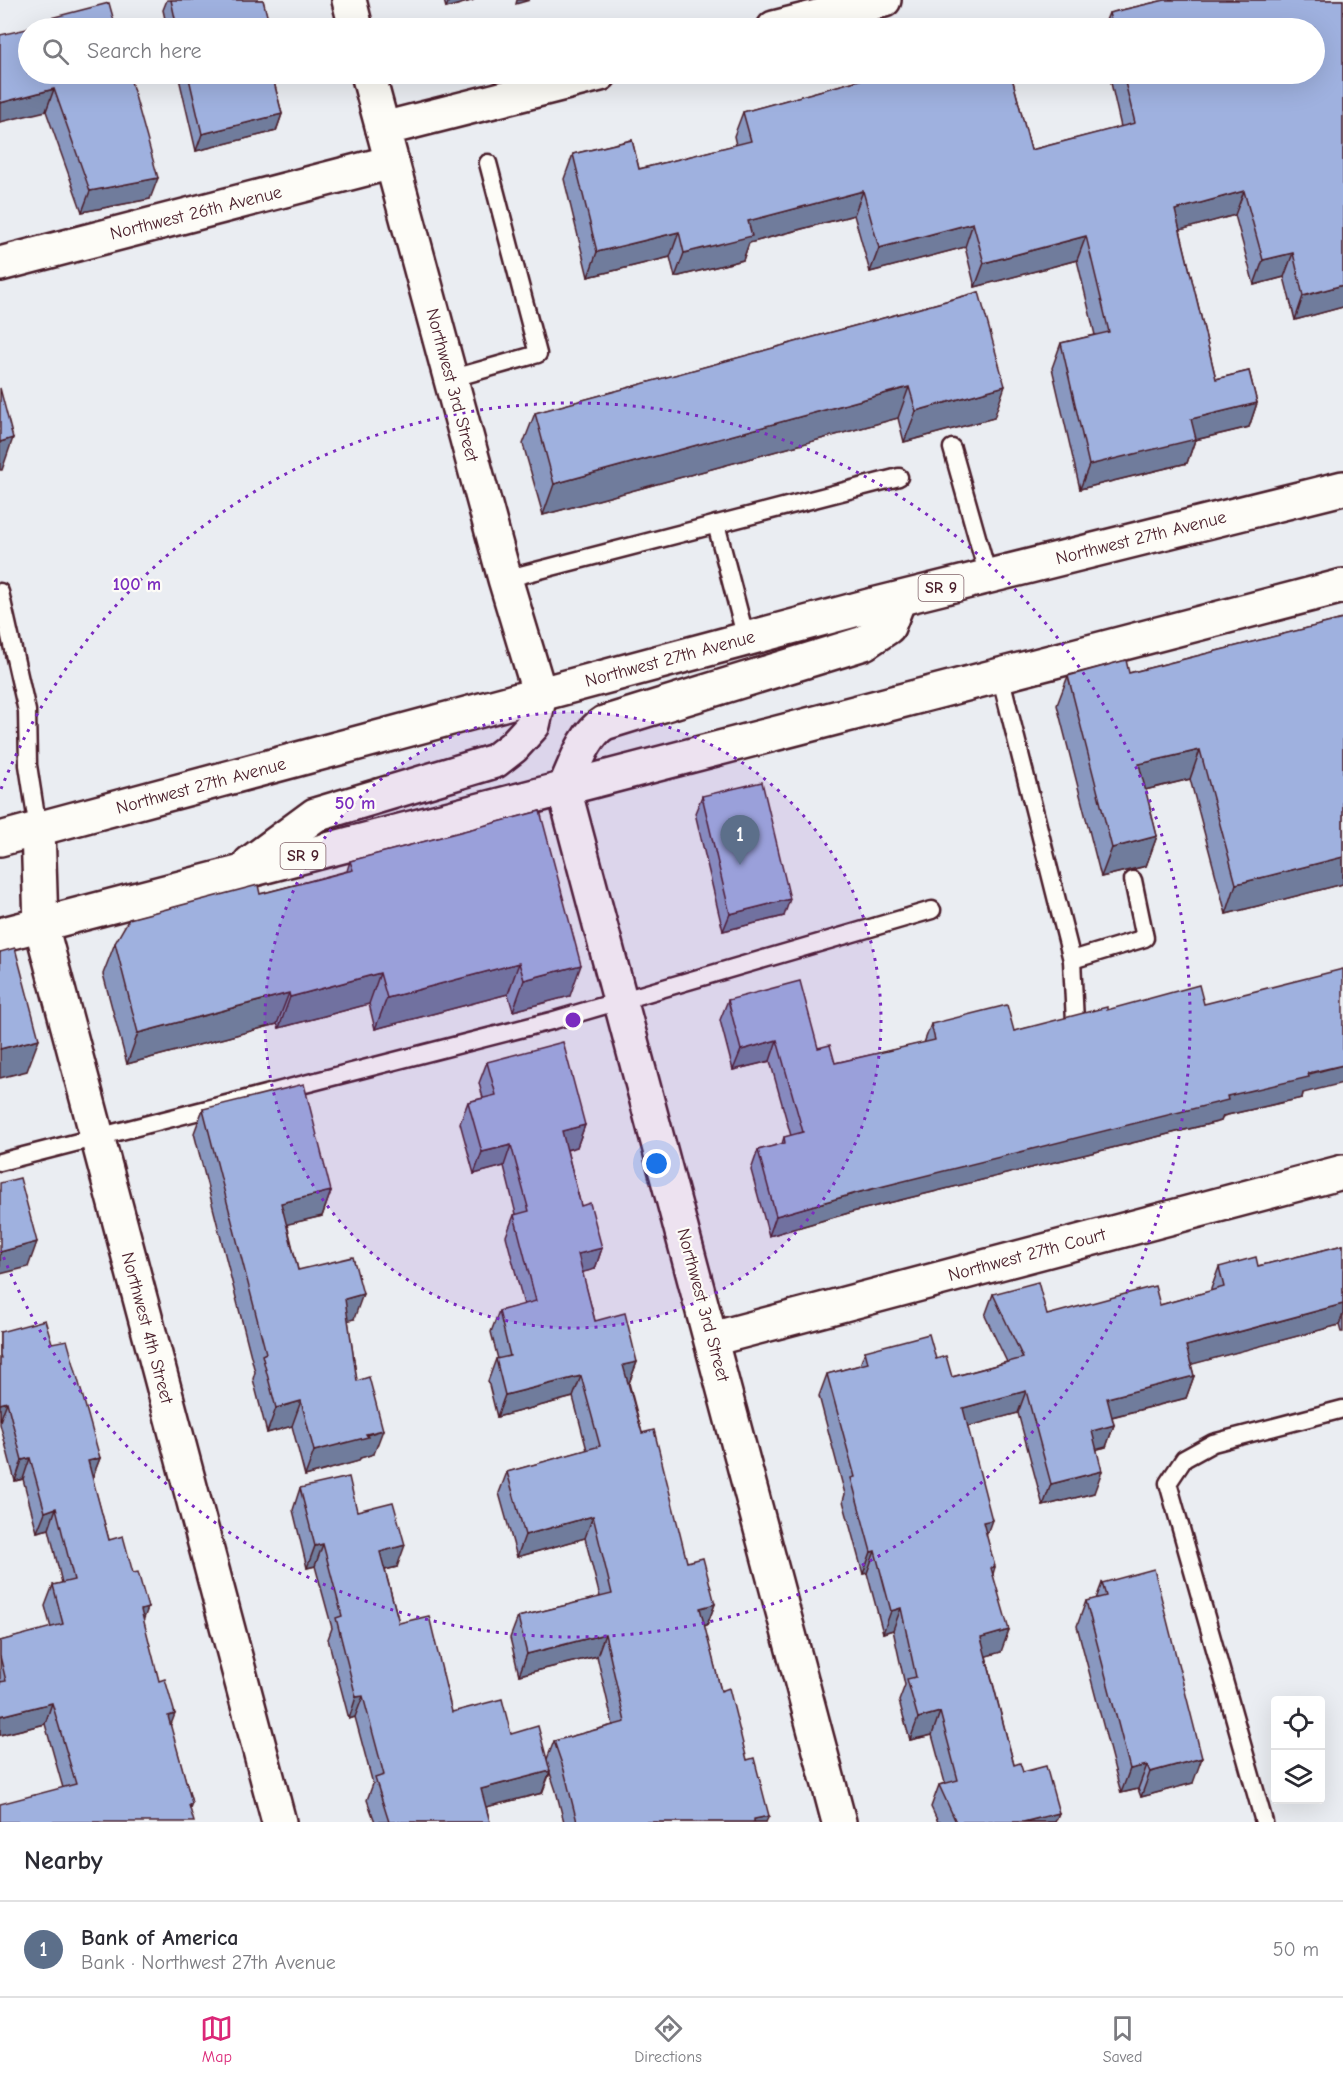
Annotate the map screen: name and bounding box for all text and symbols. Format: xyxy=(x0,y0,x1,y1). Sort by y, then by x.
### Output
search box xyxy=(18,18,1325,84)
icon: search xyxy=(39,35,72,68)
text: Search here xyxy=(87,38,202,64)
street label: Northwest 26th Avenue xyxy=(108,181,284,245)
street label: Northwest 3rd Street xyxy=(421,306,483,465)
street label: Northwest 27th Avenue xyxy=(1054,507,1228,569)
text: 100 m xyxy=(113,574,161,595)
road number: SR 9 xyxy=(918,575,964,601)
street label: Northwest 27th Avenue xyxy=(583,626,757,692)
street label: Northwest 27th Avenue xyxy=(114,753,288,819)
text: 50 m xyxy=(335,793,375,814)
pin: 1 xyxy=(720,816,760,865)
road number: SR 9 xyxy=(280,843,326,869)
centre of rings xyxy=(563,1010,583,1030)
your location xyxy=(642,1149,671,1178)
street label: Northwest 27th Court xyxy=(946,1224,1109,1286)
street label: Northwest 3rd Street xyxy=(672,1226,734,1385)
street label: Northwest 4th Street xyxy=(117,1250,178,1407)
map controls xyxy=(1271,1696,1325,1804)
button: locate xyxy=(1271,1696,1325,1750)
button: layers xyxy=(1271,1750,1325,1804)
text: Nearby xyxy=(24,1846,103,1876)
text: Bank of America xyxy=(81,1925,238,1951)
text: 1 xyxy=(40,1938,47,1961)
text: 50 m xyxy=(1273,1938,1319,1961)
text: Bank · Northwest 27th Avenue xyxy=(81,1951,336,1974)
tab: Map xyxy=(200,2012,233,2066)
tab: Directions xyxy=(634,2012,702,2066)
tab: Saved xyxy=(1103,2012,1143,2066)

